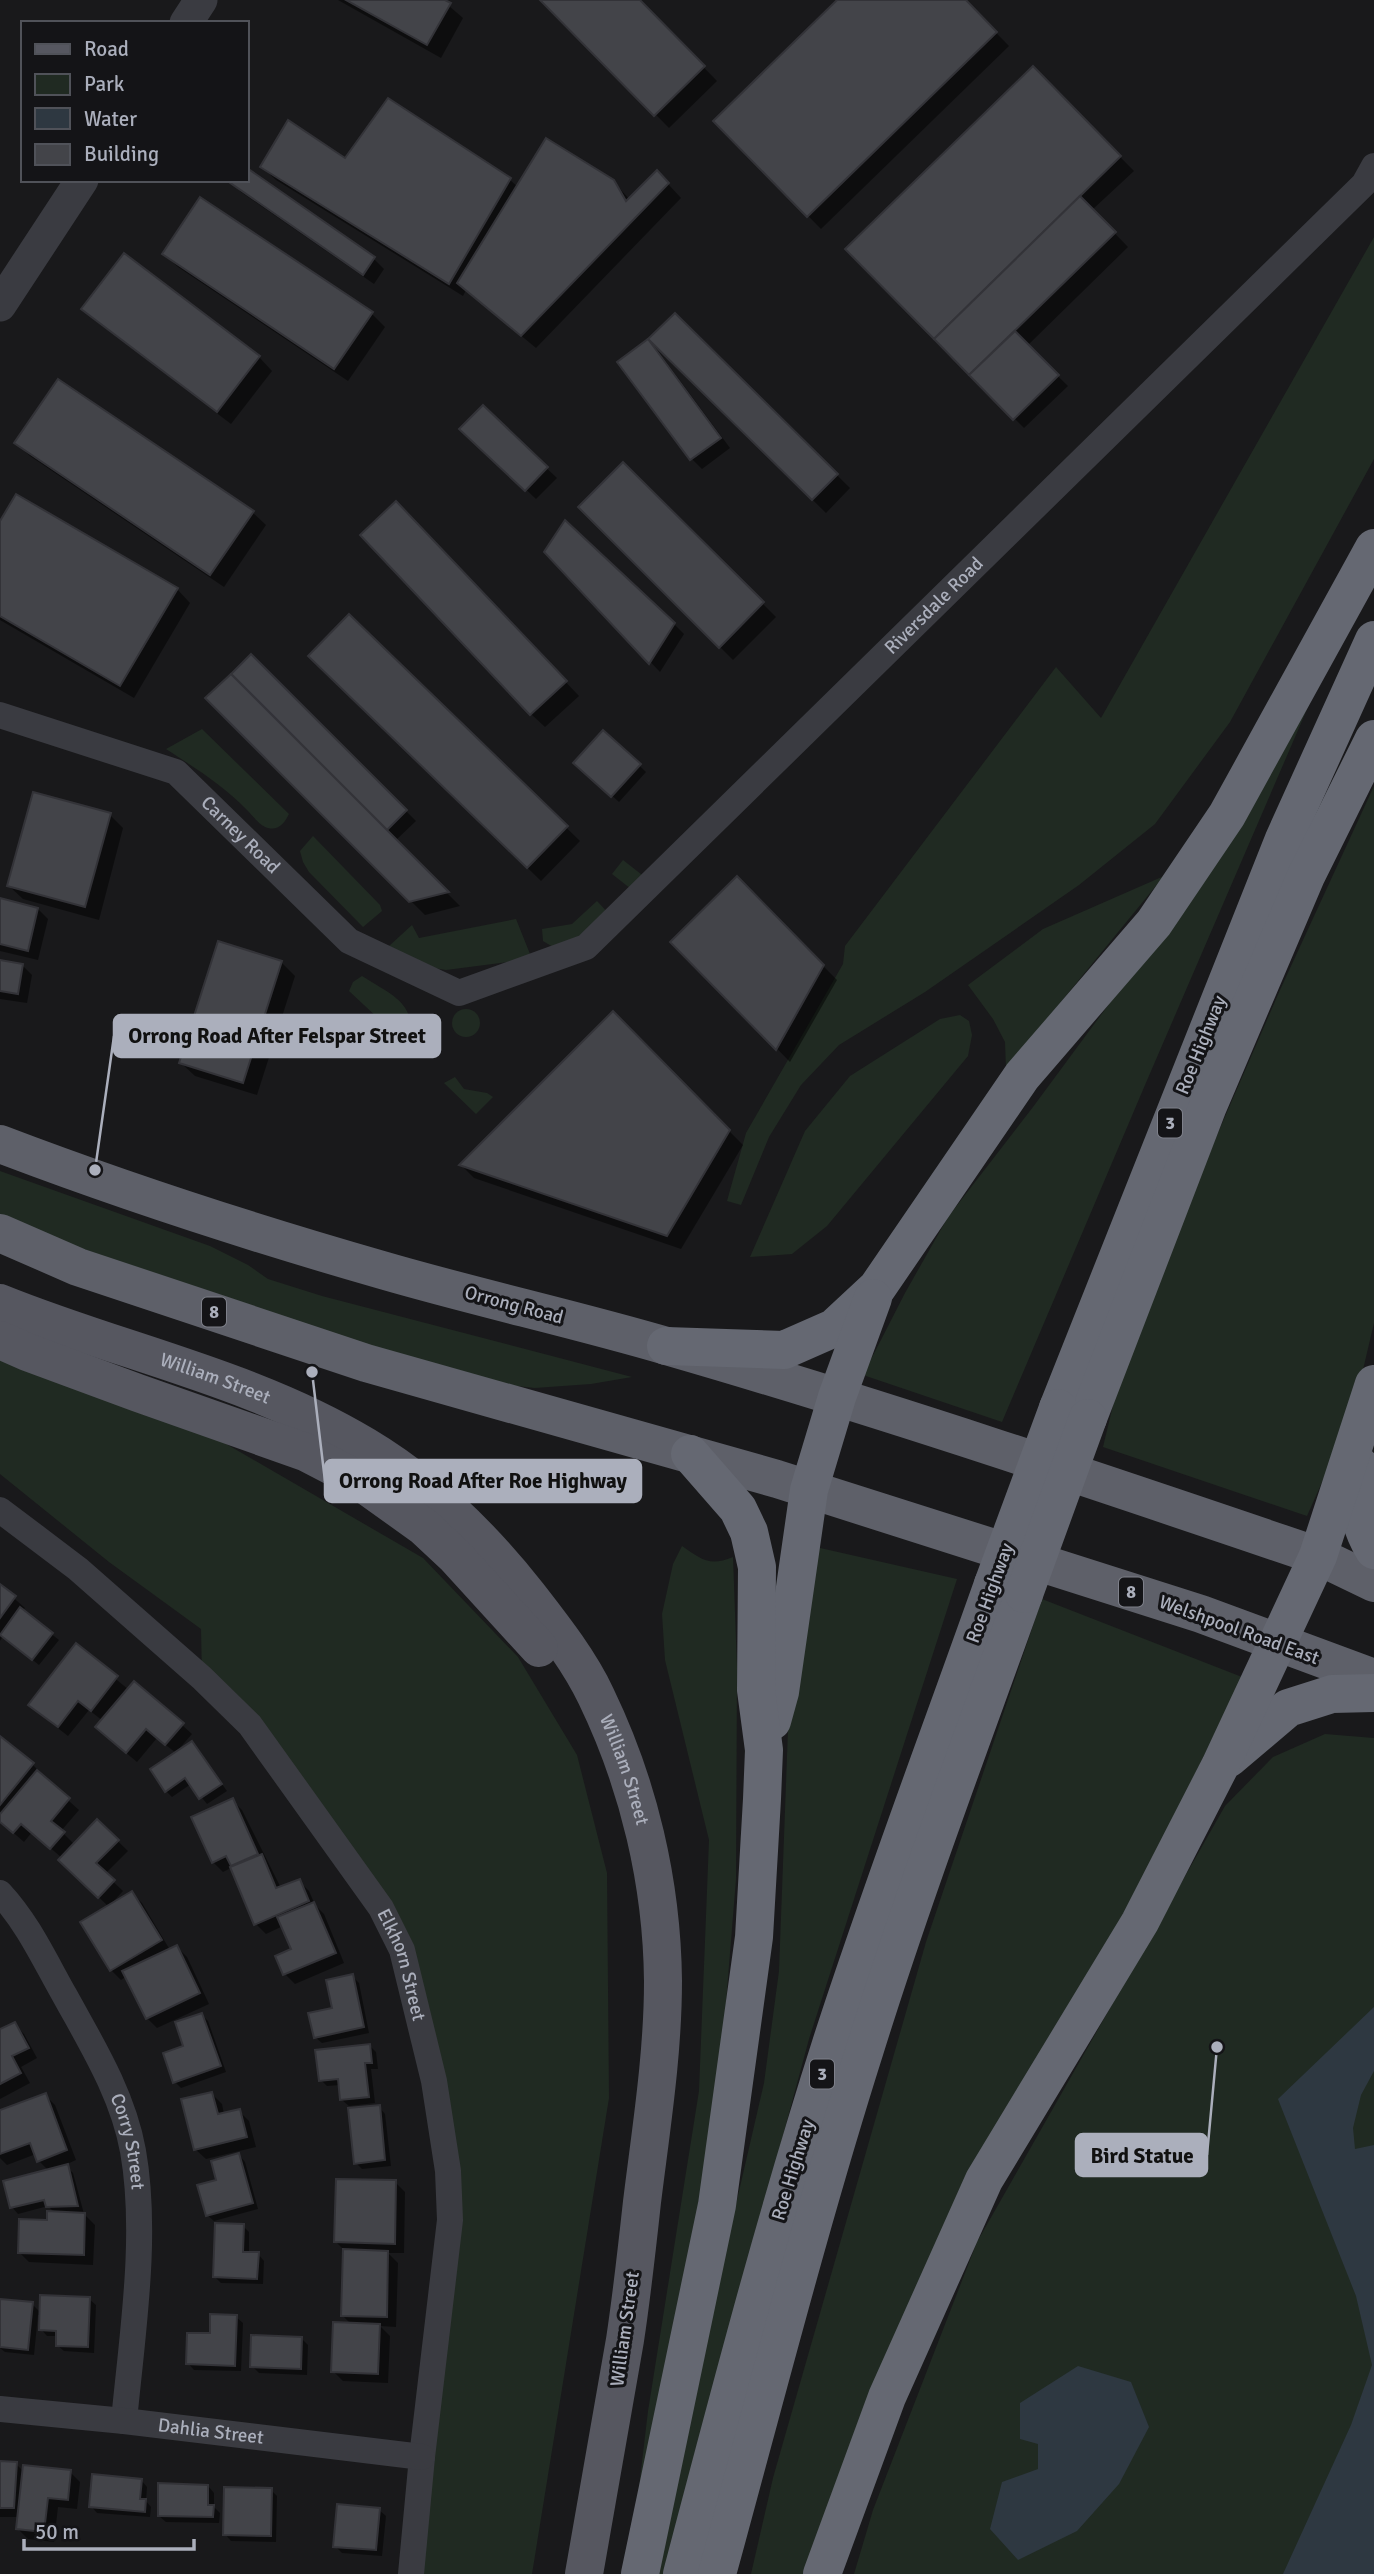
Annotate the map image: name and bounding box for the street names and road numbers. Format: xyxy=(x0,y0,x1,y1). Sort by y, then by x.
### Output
street label: Riversdale Road xyxy=(879,552,988,660)
street label: Carney Road xyxy=(196,791,285,879)
street label: Roe Highway xyxy=(1170,992,1232,1098)
road number: 3 xyxy=(1158,1108,1182,1138)
street label: Orrong Road xyxy=(462,1280,566,1330)
road number: 8 xyxy=(202,1297,226,1326)
street label: William Street xyxy=(157,1348,274,1410)
street label: Roe Highway xyxy=(961,1540,1019,1646)
road number: 8 xyxy=(1119,1577,1143,1606)
street label: Welshpool Road East xyxy=(1156,1590,1323,1670)
street label: William Street xyxy=(594,1711,654,1828)
street label: Elkhorn Street xyxy=(371,1905,431,2024)
road number: 3 xyxy=(810,2060,834,2088)
street label: Corry Street xyxy=(105,2090,150,2191)
street label: Roe Highway xyxy=(766,2116,820,2224)
street label: William Street xyxy=(605,2270,645,2388)
street label: Dahlia Street xyxy=(157,2413,265,2450)

